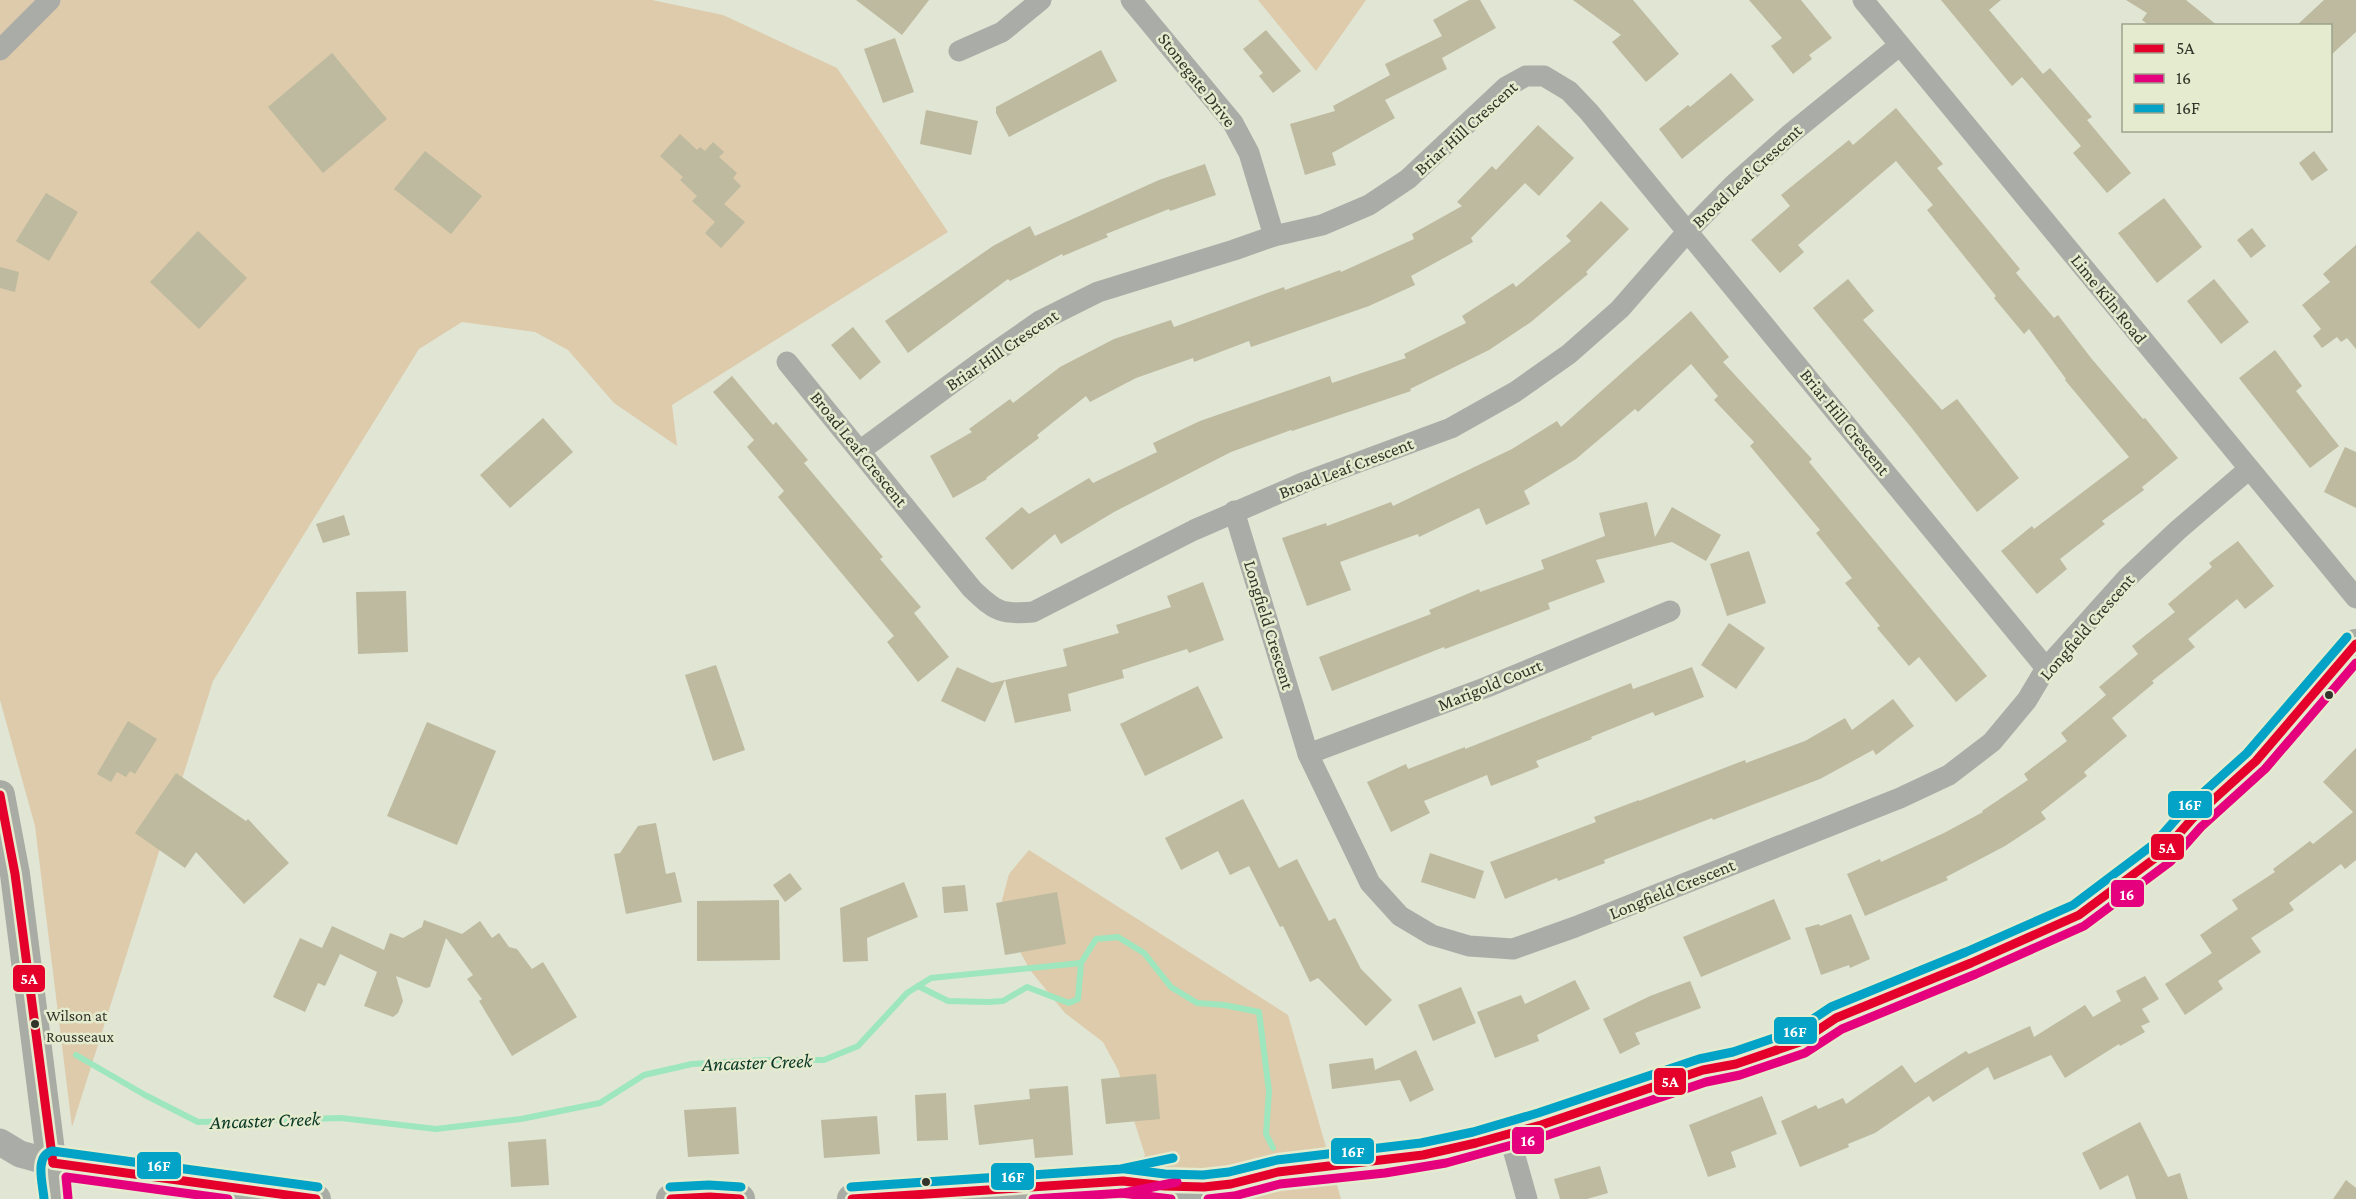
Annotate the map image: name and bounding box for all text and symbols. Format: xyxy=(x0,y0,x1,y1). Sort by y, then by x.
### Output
legend xyxy=(2122,24,2332,132)
street label: Stonegate Drive xyxy=(1154,29,1240,131)
text: 5A xyxy=(2176,38,2195,58)
text: 16 xyxy=(2176,68,2191,88)
street label: Briar Hill Crescent xyxy=(1411,76,1522,179)
text: 16F xyxy=(2176,98,2200,118)
street label: Broad Leaf Crescent xyxy=(1688,119,1807,232)
street label: Lime Kiln Road xyxy=(2067,250,2151,348)
street label: Briar Hill Crescent xyxy=(942,305,1063,395)
street label: Briar Hill Crescent xyxy=(1796,365,1895,480)
street label: Broad Leaf Crescent xyxy=(806,387,912,511)
street label: Broad Leaf Crescent xyxy=(1276,433,1417,503)
street label: Longfield Crescent xyxy=(1240,558,1298,693)
street label: Longfield Crescent xyxy=(2036,569,2139,684)
street label: Marigold Court xyxy=(1435,655,1546,715)
unlabelled marker xyxy=(2323,689,2335,701)
line badge: 16F xyxy=(2167,790,2213,819)
text: 16F xyxy=(2178,796,2202,813)
line badge: 5A xyxy=(2150,833,2185,861)
text: 5A xyxy=(2158,839,2176,856)
street label: Longfield Crescent xyxy=(1606,854,1739,923)
line badge: 16 xyxy=(2110,879,2145,908)
text: 16 xyxy=(2120,886,2134,903)
line badge: 5A xyxy=(12,964,46,993)
text: 5A xyxy=(20,970,38,987)
place label: Wilson at Rousseaux xyxy=(46,1007,115,1045)
line badge: 16F xyxy=(1773,1016,1818,1045)
marker: Wilson at Rousseaux xyxy=(29,1018,41,1030)
text: 16F xyxy=(1783,1023,1807,1040)
water label: Ancaster Creek xyxy=(700,1049,814,1075)
line badge: 5A xyxy=(1653,1067,1687,1096)
text: 5A xyxy=(1661,1073,1679,1090)
water label: Ancaster Creek xyxy=(208,1107,322,1133)
line badge: 16 xyxy=(1511,1126,1545,1155)
text: 16 xyxy=(1521,1132,1535,1149)
line badge: 16F xyxy=(1330,1137,1375,1165)
text: 16F xyxy=(1341,1143,1365,1160)
line badge: 16F xyxy=(136,1151,182,1180)
text: 16F xyxy=(147,1157,171,1174)
line badge: 16F xyxy=(990,1162,1035,1191)
text: 16F xyxy=(1001,1168,1025,1185)
unlabelled marker xyxy=(920,1176,932,1188)

